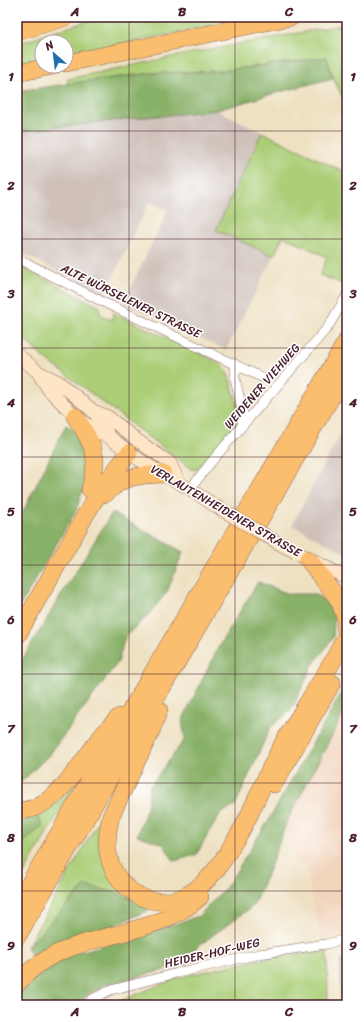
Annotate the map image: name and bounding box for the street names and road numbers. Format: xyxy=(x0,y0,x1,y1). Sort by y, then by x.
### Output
street label: ALTE WÜRSELENER STRASSE xyxy=(56,257,206,345)
street label: WEIDENER VIEHWEG xyxy=(218,338,306,434)
street label: VERLAUTENHEIDENER STRASSE xyxy=(146,459,307,564)
street label: HEIDER-HOF-WEG xyxy=(162,931,262,975)

